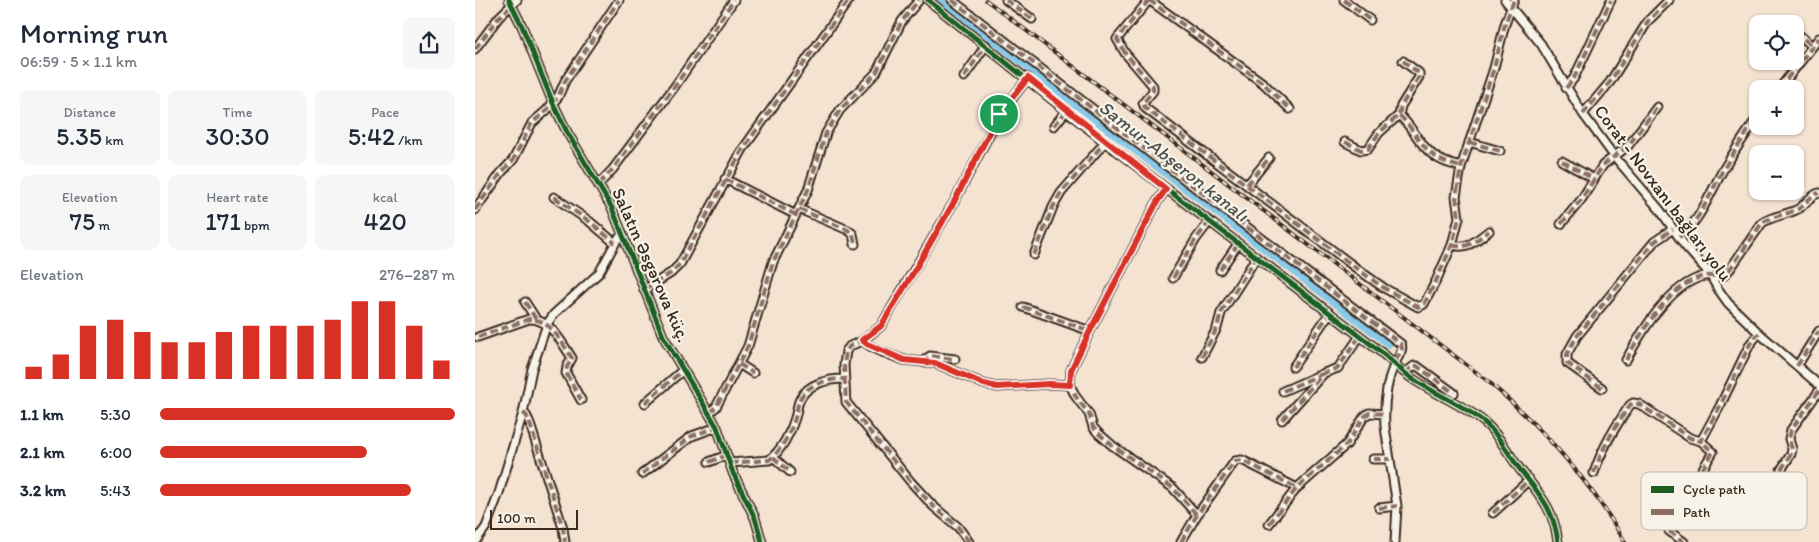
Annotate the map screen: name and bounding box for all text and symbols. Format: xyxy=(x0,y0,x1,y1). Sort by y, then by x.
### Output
map controls xyxy=(1749,15,1804,200)
button: locate xyxy=(1749,15,1804,70)
text: Morning run xyxy=(20,16,168,50)
button: share xyxy=(403,17,455,69)
text: 06:59 · 5 × 1.1 km xyxy=(20,52,137,71)
button: + xyxy=(1749,80,1804,135)
pin xyxy=(978,93,1020,135)
water label: Samur-Abşeron kanalı xyxy=(1095,96,1254,227)
icon: arrive xyxy=(985,100,1013,128)
street label: Corat - Novxanı bağları yolu xyxy=(1589,100,1737,286)
text: Distance xyxy=(64,104,116,121)
text: Time xyxy=(223,104,252,121)
text: Pace xyxy=(371,104,399,121)
text: 5.35 xyxy=(56,121,102,151)
text: 30:30 xyxy=(205,121,270,151)
text: 5:42 xyxy=(348,121,395,151)
text: km xyxy=(102,132,124,149)
text: /km xyxy=(395,132,423,149)
button: − xyxy=(1749,145,1804,200)
street label: Salatın Əsgərova küç. xyxy=(607,184,695,346)
text: Elevation xyxy=(62,189,118,206)
text: Heart rate xyxy=(207,189,268,206)
text: kcal xyxy=(373,189,398,206)
text: 75 xyxy=(70,206,95,236)
text: 171 xyxy=(205,206,241,236)
text: 420 xyxy=(363,206,407,236)
text: m xyxy=(95,217,110,234)
text: bpm xyxy=(241,217,270,234)
text: Elevation xyxy=(20,265,84,284)
text: 276–287 m xyxy=(379,265,455,284)
text: 1.1 km xyxy=(20,405,64,424)
text: 5:30 xyxy=(100,405,131,424)
text: 2.1 km xyxy=(20,443,65,462)
text: 6:00 xyxy=(100,443,132,462)
legend xyxy=(1641,472,1807,530)
text: 3.2 km xyxy=(20,481,66,500)
text: 5:43 xyxy=(100,481,131,500)
text: Cycle path xyxy=(1683,481,1746,498)
text: Path xyxy=(1683,504,1710,521)
scale bar xyxy=(490,507,577,530)
text: 100 m xyxy=(497,510,536,527)

